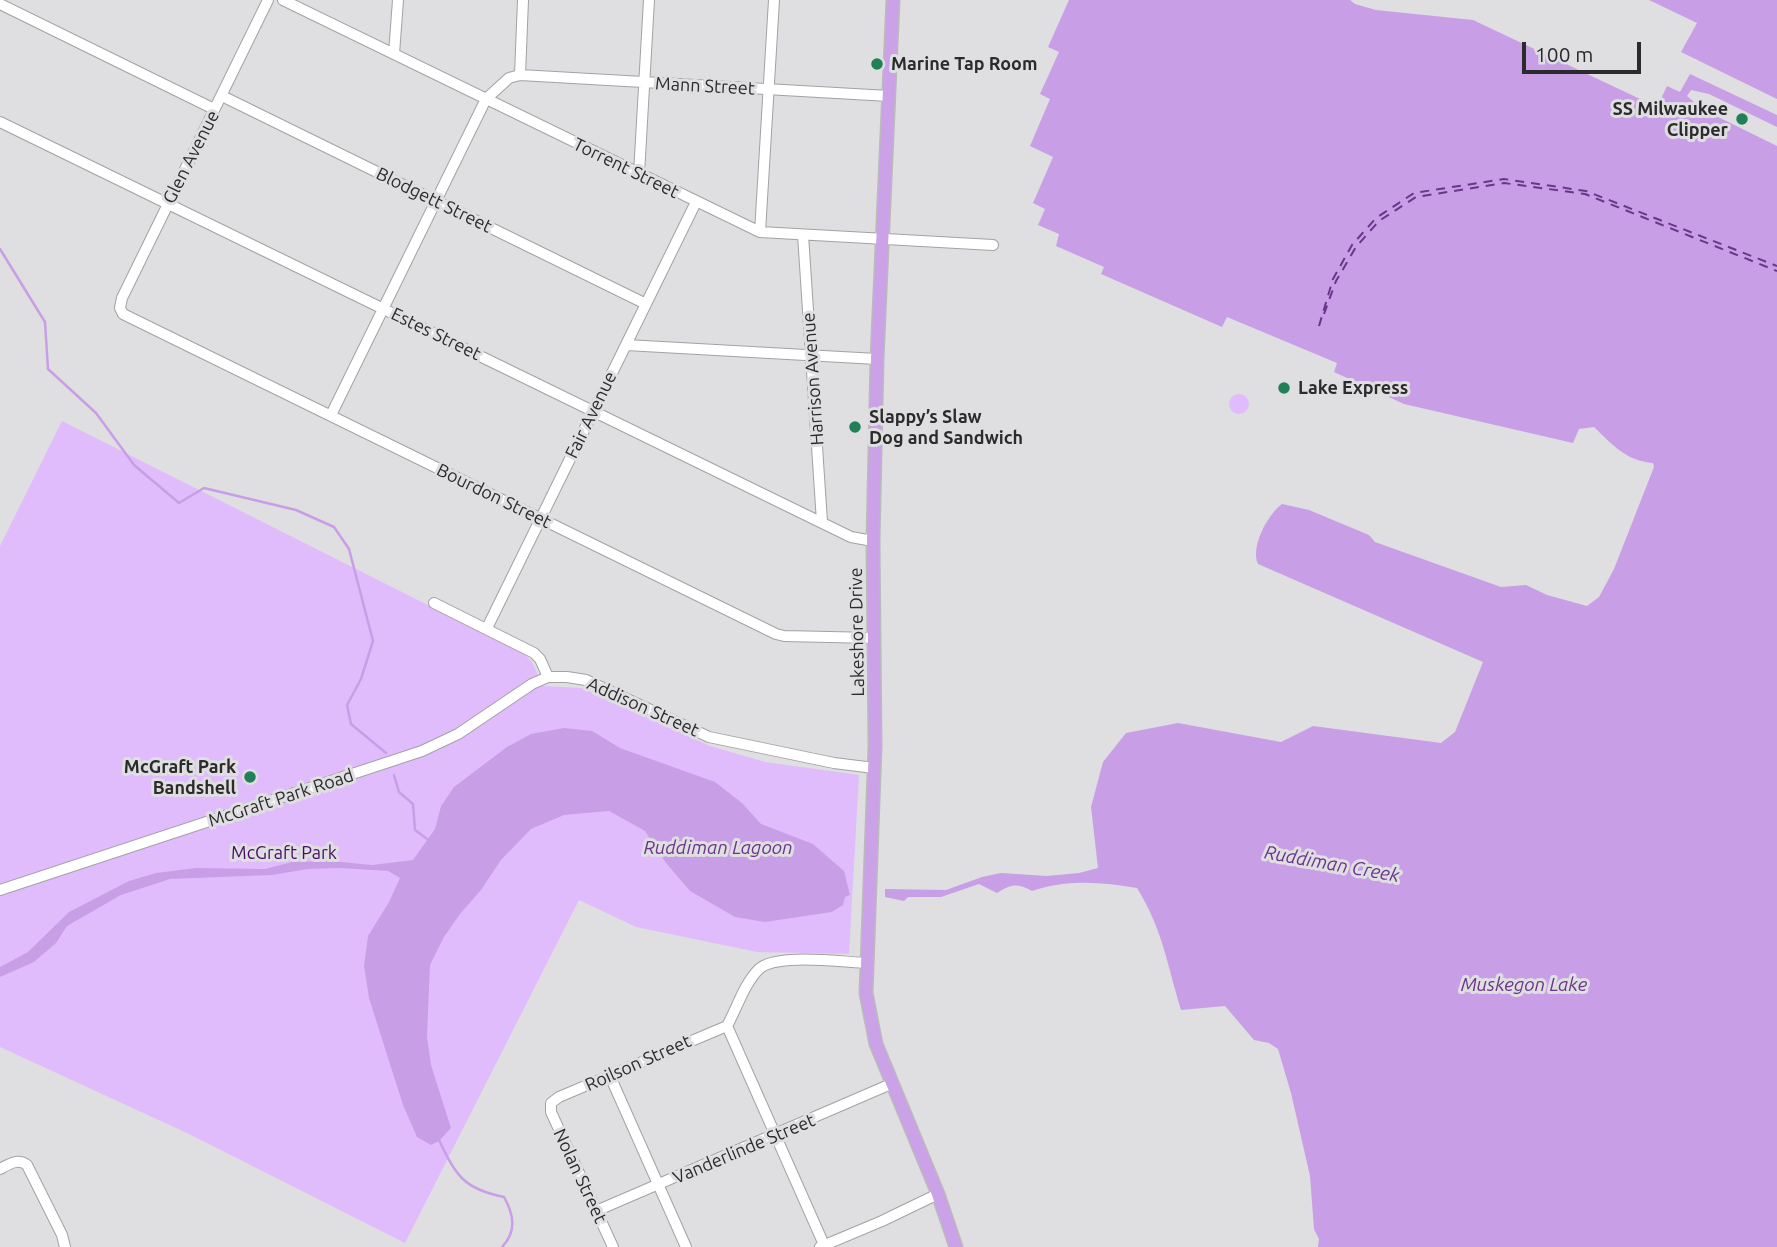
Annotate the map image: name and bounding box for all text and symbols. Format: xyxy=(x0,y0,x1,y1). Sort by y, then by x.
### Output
scale bar xyxy=(1525,28,1644,72)
text: 100 m xyxy=(1535,42,1593,66)
place label: Marine Tap Room xyxy=(891,53,1037,75)
marker: Marine Tap Room xyxy=(869,56,885,72)
street label: Mann Street xyxy=(655,73,755,99)
place label: SS Milwaukee Clipper xyxy=(1612,98,1728,140)
street label: Glen Avenue xyxy=(158,107,224,207)
marker: SS Milwaukee Clipper xyxy=(1734,111,1750,127)
street label: Torrent Street xyxy=(570,133,682,203)
street label: Blodgett Street xyxy=(373,163,495,237)
street label: Estes Street xyxy=(388,303,484,365)
street label: Harrison Avenue xyxy=(798,312,828,446)
street label: Fair Avenue xyxy=(561,368,621,462)
place label: Lake Express xyxy=(1298,377,1408,399)
marker: Lake Express xyxy=(1276,380,1292,396)
place label: Slappy’s Slaw Dog and Sandwich xyxy=(869,406,1023,448)
marker: Slappy’s Slaw Dog and Sandwich xyxy=(847,419,863,435)
street label: Bourdon Street xyxy=(433,459,555,533)
street label: Lakeshore Drive xyxy=(845,567,869,697)
street label: Addison Street xyxy=(584,673,702,741)
place label: McGraft Park Bandshell xyxy=(124,756,236,798)
street label: McGraft Park Road xyxy=(206,764,356,832)
marker: McGraft Park Bandshell xyxy=(242,769,258,785)
water label: Ruddiman Lagoon xyxy=(643,837,793,859)
water label: Ruddiman Creek xyxy=(1263,841,1401,887)
park label: McGraft Park xyxy=(231,842,337,864)
water label: Muskegon Lake xyxy=(1461,974,1587,996)
street label: Roilson Street xyxy=(582,1030,694,1096)
street label: Vanderlinde Street xyxy=(670,1109,818,1189)
street label: Nolan Street xyxy=(549,1125,611,1227)

